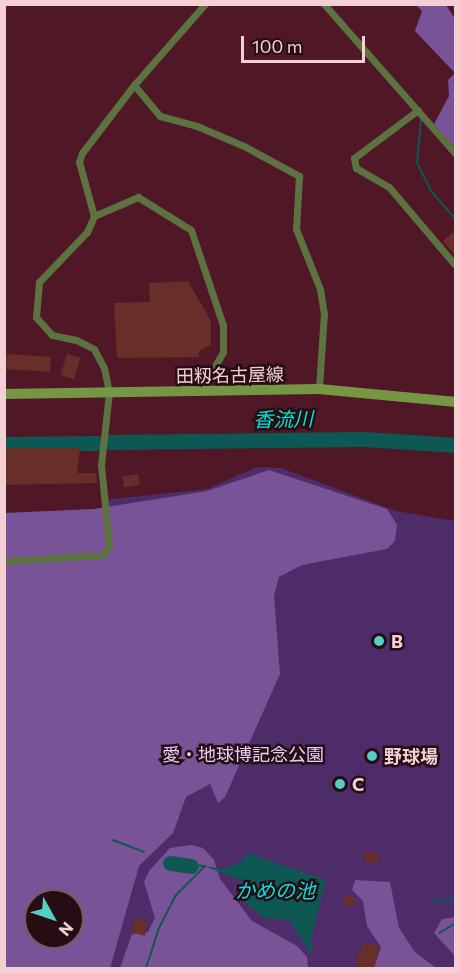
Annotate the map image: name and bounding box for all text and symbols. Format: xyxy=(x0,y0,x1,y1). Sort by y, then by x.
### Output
scale bar xyxy=(244,24,368,62)
text: 100 m xyxy=(252,35,302,57)
street label: 田籾名古屋線 xyxy=(176,363,284,387)
water label: 香流川 xyxy=(253,406,313,432)
place label: B xyxy=(391,630,403,652)
marker: B xyxy=(372,634,386,648)
park label: 愛・地球博記念公園 xyxy=(162,743,324,765)
place label: 野球場 xyxy=(384,745,438,767)
marker: 野球場 xyxy=(365,749,379,763)
place label: C xyxy=(352,773,364,795)
marker: C xyxy=(333,777,347,791)
water label: かめの池 xyxy=(235,878,315,902)
north arrow xyxy=(24,889,84,949)
text: N xyxy=(56,919,78,940)

